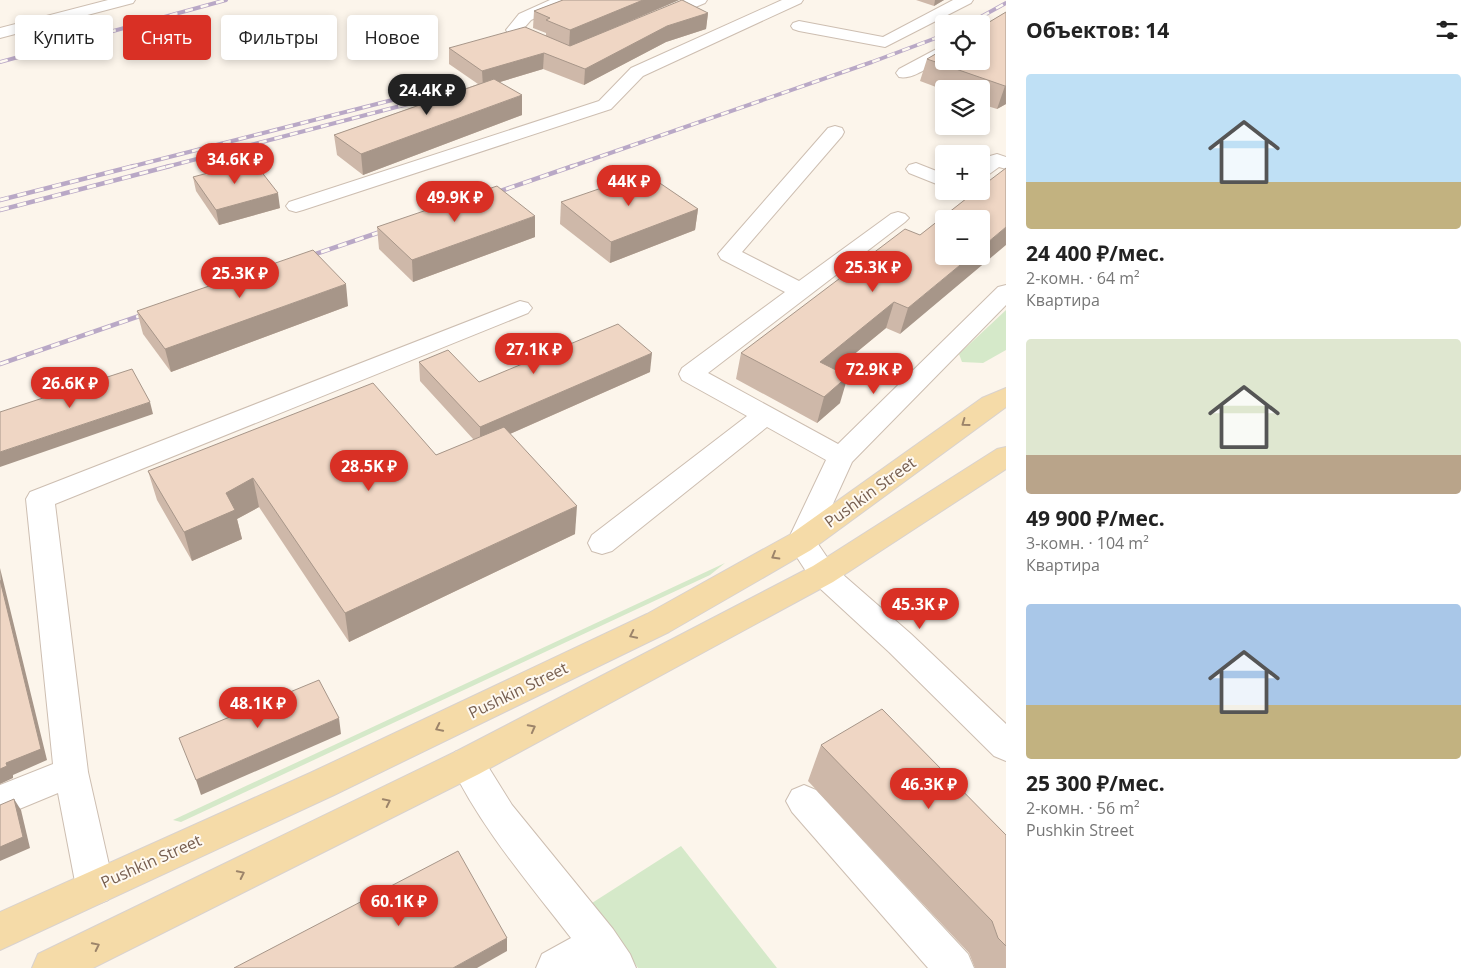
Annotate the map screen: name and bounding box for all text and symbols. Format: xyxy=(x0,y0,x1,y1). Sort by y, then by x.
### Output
chip: Купить xyxy=(15,15,113,60)
chip: Снять xyxy=(123,15,211,60)
chip: Фильтры xyxy=(221,15,337,60)
chip: Новое xyxy=(347,15,438,60)
map controls xyxy=(935,15,990,265)
button: locate xyxy=(935,15,990,70)
text: Объектов: 14 xyxy=(1026,16,1169,44)
icon: filters xyxy=(1433,16,1461,44)
pin: 24.4K ₽ xyxy=(381,74,473,116)
text: 24.4K ₽ xyxy=(399,79,455,101)
button: layers xyxy=(935,80,990,135)
icon: home xyxy=(1199,107,1289,197)
pin: 34.6K ₽ xyxy=(189,142,281,185)
button: + xyxy=(935,145,990,200)
text: 34.6K ₽ xyxy=(207,148,263,170)
pin: 44K ₽ xyxy=(594,164,664,207)
text: 44K ₽ xyxy=(608,170,650,192)
pin: 49.9K ₽ xyxy=(409,180,501,223)
text: 49.9K ₽ xyxy=(427,186,483,208)
button: − xyxy=(935,210,990,265)
text: 24 400 ₽/мес. xyxy=(1026,239,1165,267)
pin: 25.3K ₽ xyxy=(827,250,919,293)
pin: 25.3K ₽ xyxy=(194,256,286,299)
text: 25.3K ₽ xyxy=(845,256,901,278)
text: 25.3K ₽ xyxy=(212,262,268,284)
text: 2-комн. · 64 m² xyxy=(1026,267,1140,289)
text: Квартира xyxy=(1026,289,1100,311)
pin: 27.1K ₽ xyxy=(488,332,580,375)
text: 27.1K ₽ xyxy=(506,338,562,360)
pin: 72.9K ₽ xyxy=(828,352,920,395)
text: 72.9K ₽ xyxy=(846,358,902,380)
pin: 26.6K ₽ xyxy=(24,366,116,409)
text: 26.6K ₽ xyxy=(42,372,98,394)
icon: home xyxy=(1199,372,1289,462)
one-way arrow xyxy=(962,417,971,426)
pin: 28.5K ₽ xyxy=(323,450,415,492)
street label: Pushkin Street xyxy=(820,451,920,533)
text: 28.5K ₽ xyxy=(341,455,397,477)
text: 49 900 ₽/мес. xyxy=(1026,504,1165,532)
text: 3-комн. · 104 m² xyxy=(1026,532,1149,554)
one-way arrow xyxy=(772,550,781,560)
text: Квартира xyxy=(1026,554,1100,576)
pin: 45.3K ₽ xyxy=(874,588,966,630)
text: 45.3K ₽ xyxy=(892,593,948,615)
one-way arrow xyxy=(629,628,638,639)
icon: home xyxy=(1199,637,1289,727)
street label: Pushkin Street xyxy=(465,656,572,724)
pin: 48.1K ₽ xyxy=(212,686,304,729)
text: 48.1K ₽ xyxy=(230,692,286,714)
one-way arrow xyxy=(435,722,444,732)
one-way arrow xyxy=(526,725,535,735)
pin: 46.3K ₽ xyxy=(883,768,975,810)
text: 25 300 ₽/мес. xyxy=(1026,769,1165,797)
text: 46.3K ₽ xyxy=(901,773,957,795)
text: 2-комн. · 56 m² xyxy=(1026,797,1140,819)
one-way arrow xyxy=(382,798,391,808)
text: Pushkin Street xyxy=(1026,819,1134,841)
street label: Pushkin Street xyxy=(97,829,205,893)
one-way arrow xyxy=(236,870,245,880)
pin: 60.1K ₽ xyxy=(353,884,445,927)
text: 60.1K ₽ xyxy=(371,890,427,912)
one-way arrow xyxy=(90,943,99,953)

